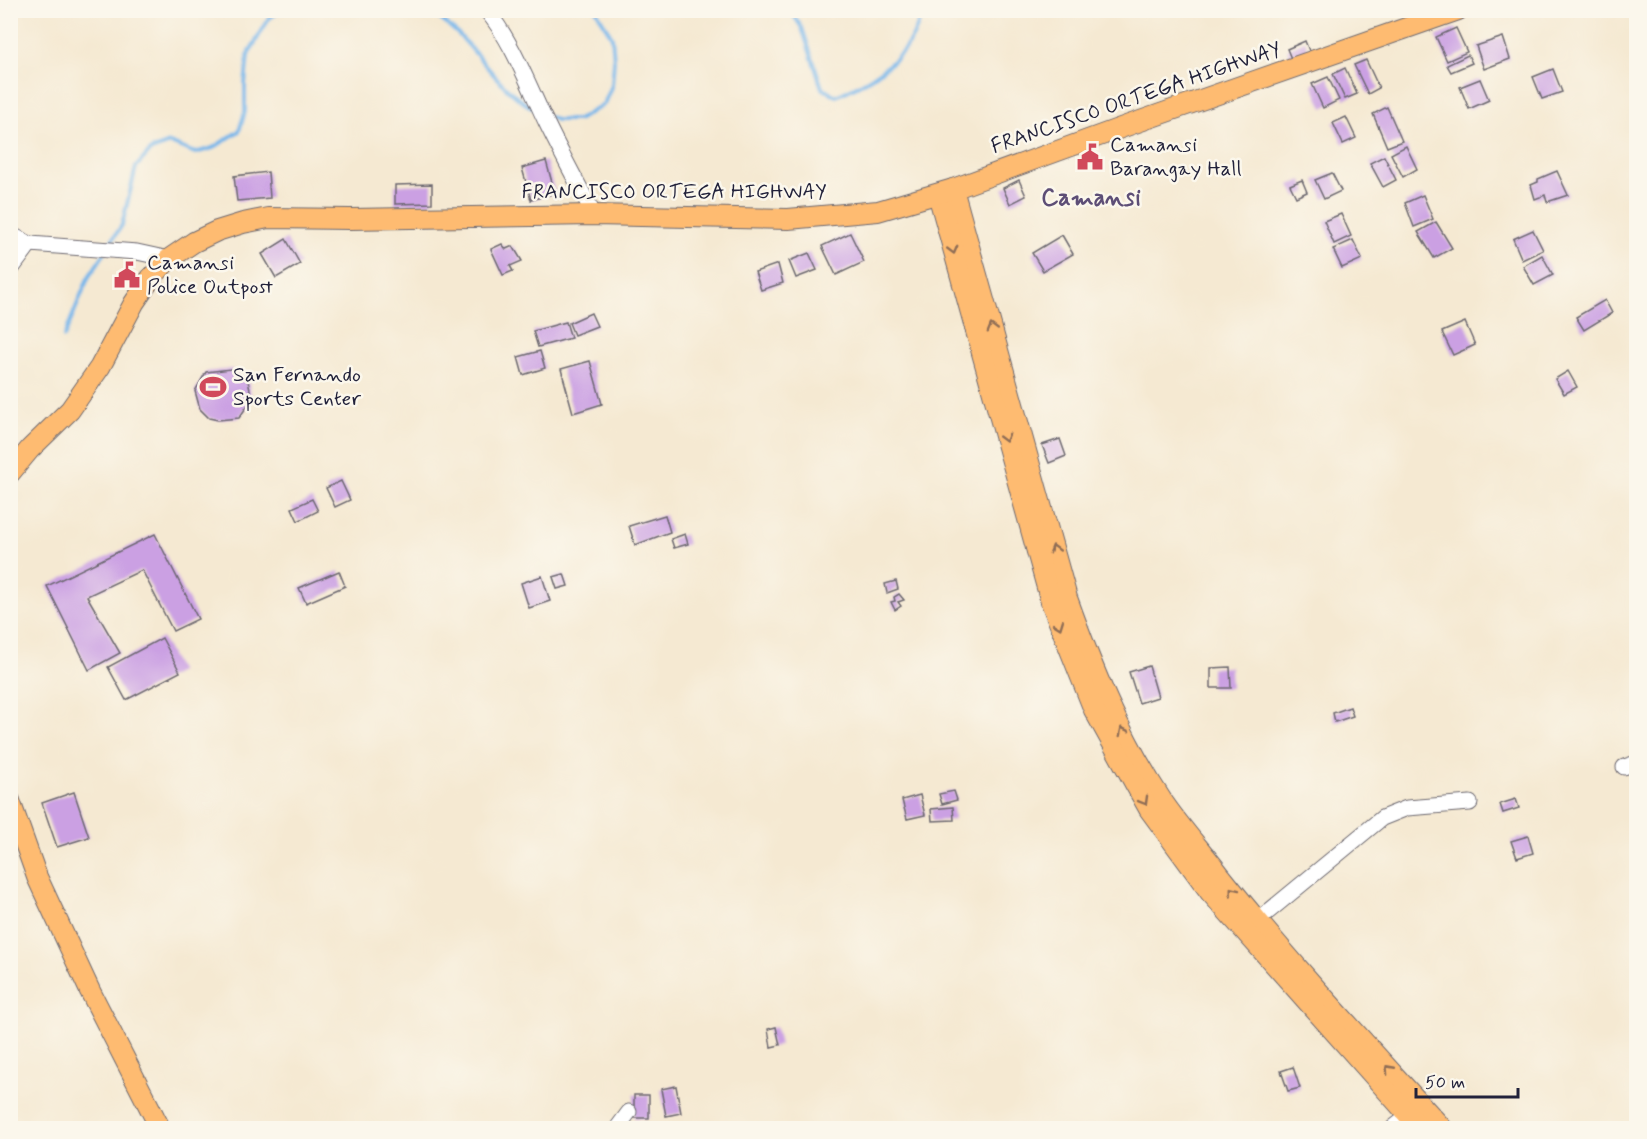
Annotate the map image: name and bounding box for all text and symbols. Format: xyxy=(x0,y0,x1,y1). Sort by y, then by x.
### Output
street label: FRANCISCO ORTEGA HIGHWAY xyxy=(987,35,1285,161)
place label: Camansi Barangay Hall xyxy=(1110,131,1242,183)
public building icon: Camansi Barangay Hall xyxy=(1075,142,1105,172)
street label: FRANCISCO ORTEGA HIGHWAY xyxy=(521,178,827,206)
district label: Camansi xyxy=(1041,183,1141,214)
one-way arrow xyxy=(946,244,958,255)
place label: Camansi Police Outpost xyxy=(147,249,274,301)
public building icon: Camansi Police Outpost xyxy=(112,260,142,290)
one-way arrow xyxy=(987,323,999,334)
place label: San Fernando Sports Center xyxy=(233,361,361,413)
sports icon: San Fernando Sports Center xyxy=(198,372,228,402)
one-way arrow xyxy=(998,432,1010,443)
one-way arrow xyxy=(1049,544,1061,555)
one-way arrow xyxy=(1052,620,1065,630)
one-way arrow xyxy=(1118,726,1130,737)
one-way arrow xyxy=(1137,795,1148,805)
one-way arrow xyxy=(1230,887,1241,898)
scale bar xyxy=(1416,1061,1518,1099)
one-way arrow xyxy=(1385,1065,1396,1076)
text: 50 m xyxy=(1425,1071,1465,1095)

